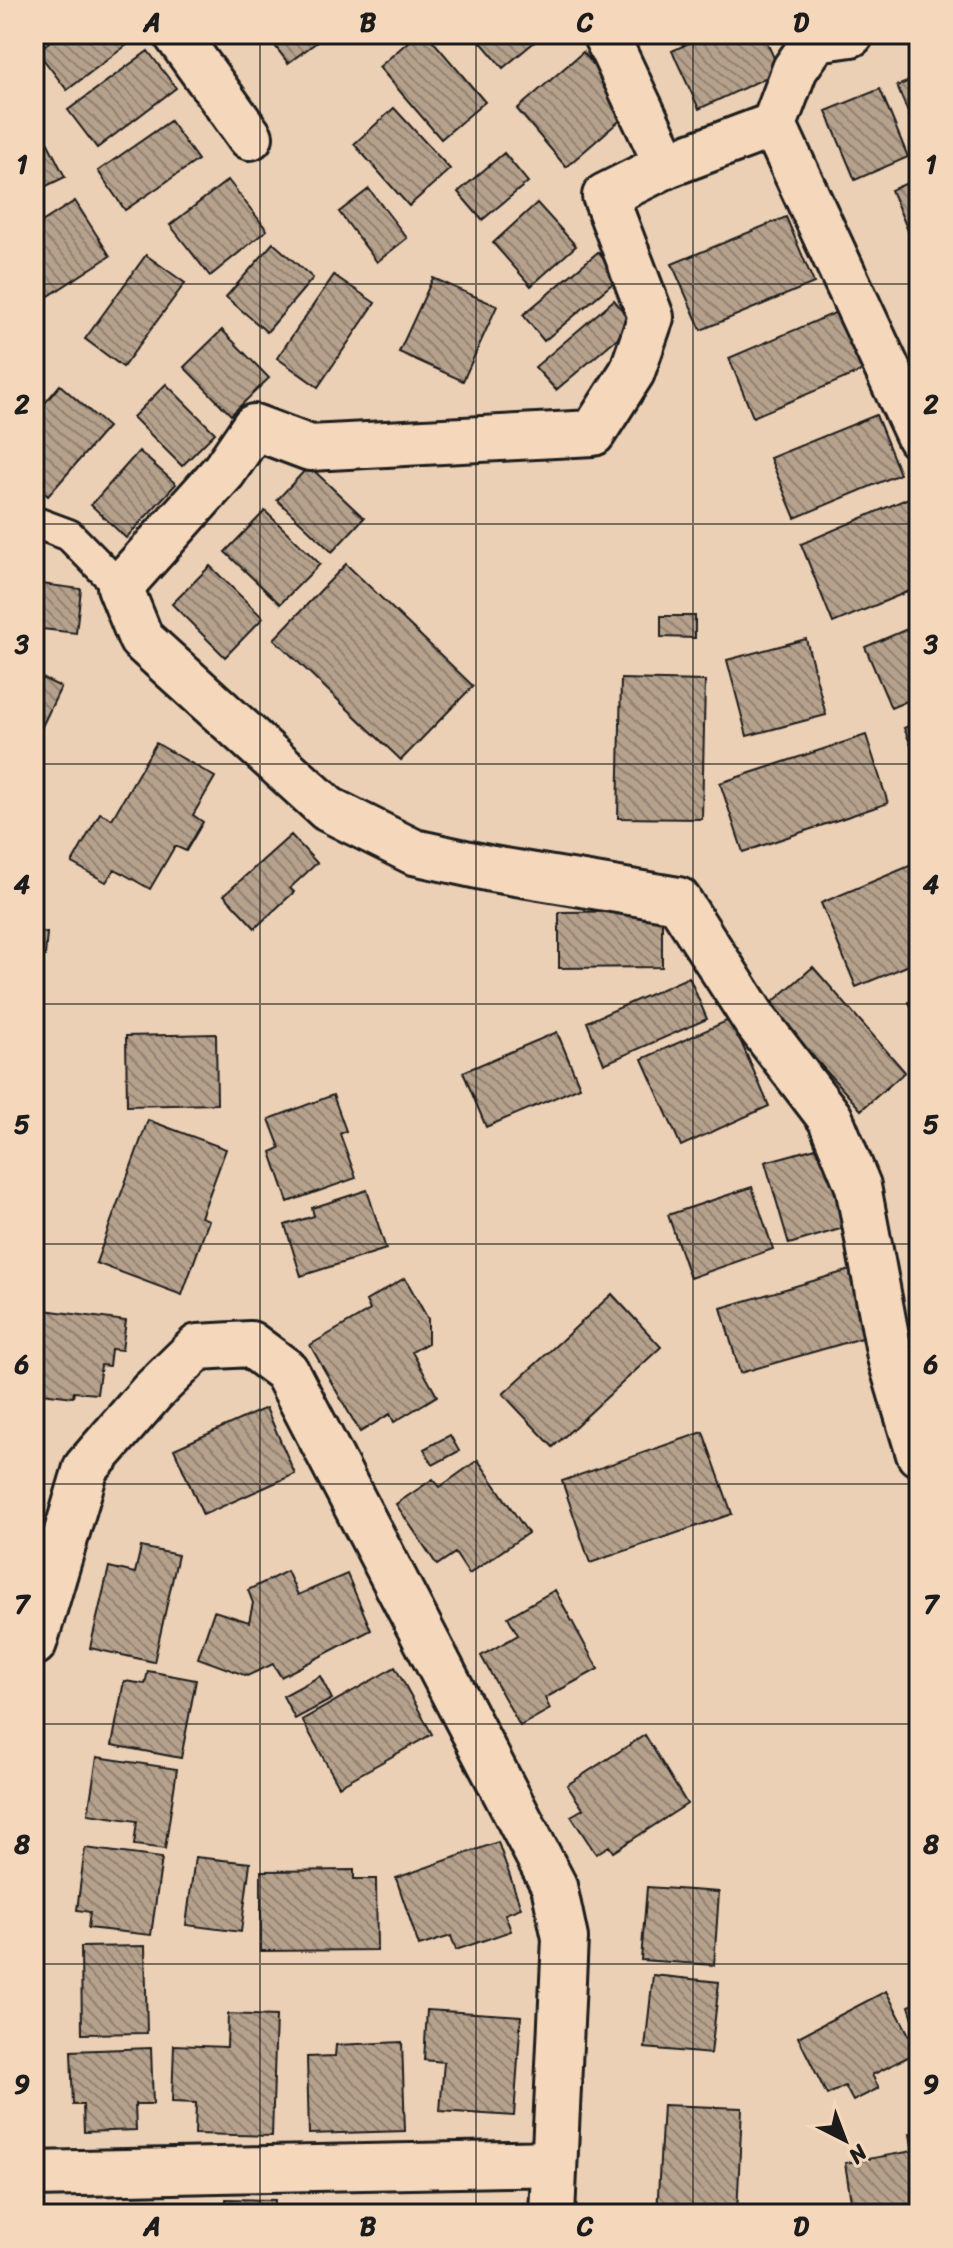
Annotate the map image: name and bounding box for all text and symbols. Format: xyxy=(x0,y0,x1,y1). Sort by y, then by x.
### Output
text: A xyxy=(142,0,161,45)
text: B xyxy=(360,0,377,45)
text: C xyxy=(576,0,594,45)
text: D xyxy=(793,0,809,45)
text: 1 xyxy=(16,141,28,187)
text: 1 xyxy=(925,141,937,187)
text: 2 xyxy=(13,381,30,427)
text: 2 xyxy=(922,381,939,427)
text: 3 xyxy=(14,621,30,667)
text: 3 xyxy=(923,621,939,667)
text: 4 xyxy=(14,861,30,907)
text: 4 xyxy=(923,861,939,907)
text: 5 xyxy=(14,1101,30,1147)
text: 5 xyxy=(923,1101,939,1147)
text: 6 xyxy=(14,1341,30,1387)
text: 6 xyxy=(923,1341,939,1387)
text: 7 xyxy=(15,1581,32,1627)
text: 7 xyxy=(924,1581,941,1627)
text: 8 xyxy=(13,1821,30,1867)
text: 8 xyxy=(922,1821,939,1867)
text: 9 xyxy=(14,2061,30,2107)
text: 9 xyxy=(923,2061,939,2107)
north arrow xyxy=(805,2100,885,2180)
text: N xyxy=(839,2134,878,2175)
text: A xyxy=(142,2203,161,2248)
text: B xyxy=(360,2203,377,2248)
text: C xyxy=(576,2203,594,2248)
text: D xyxy=(793,2203,809,2248)

